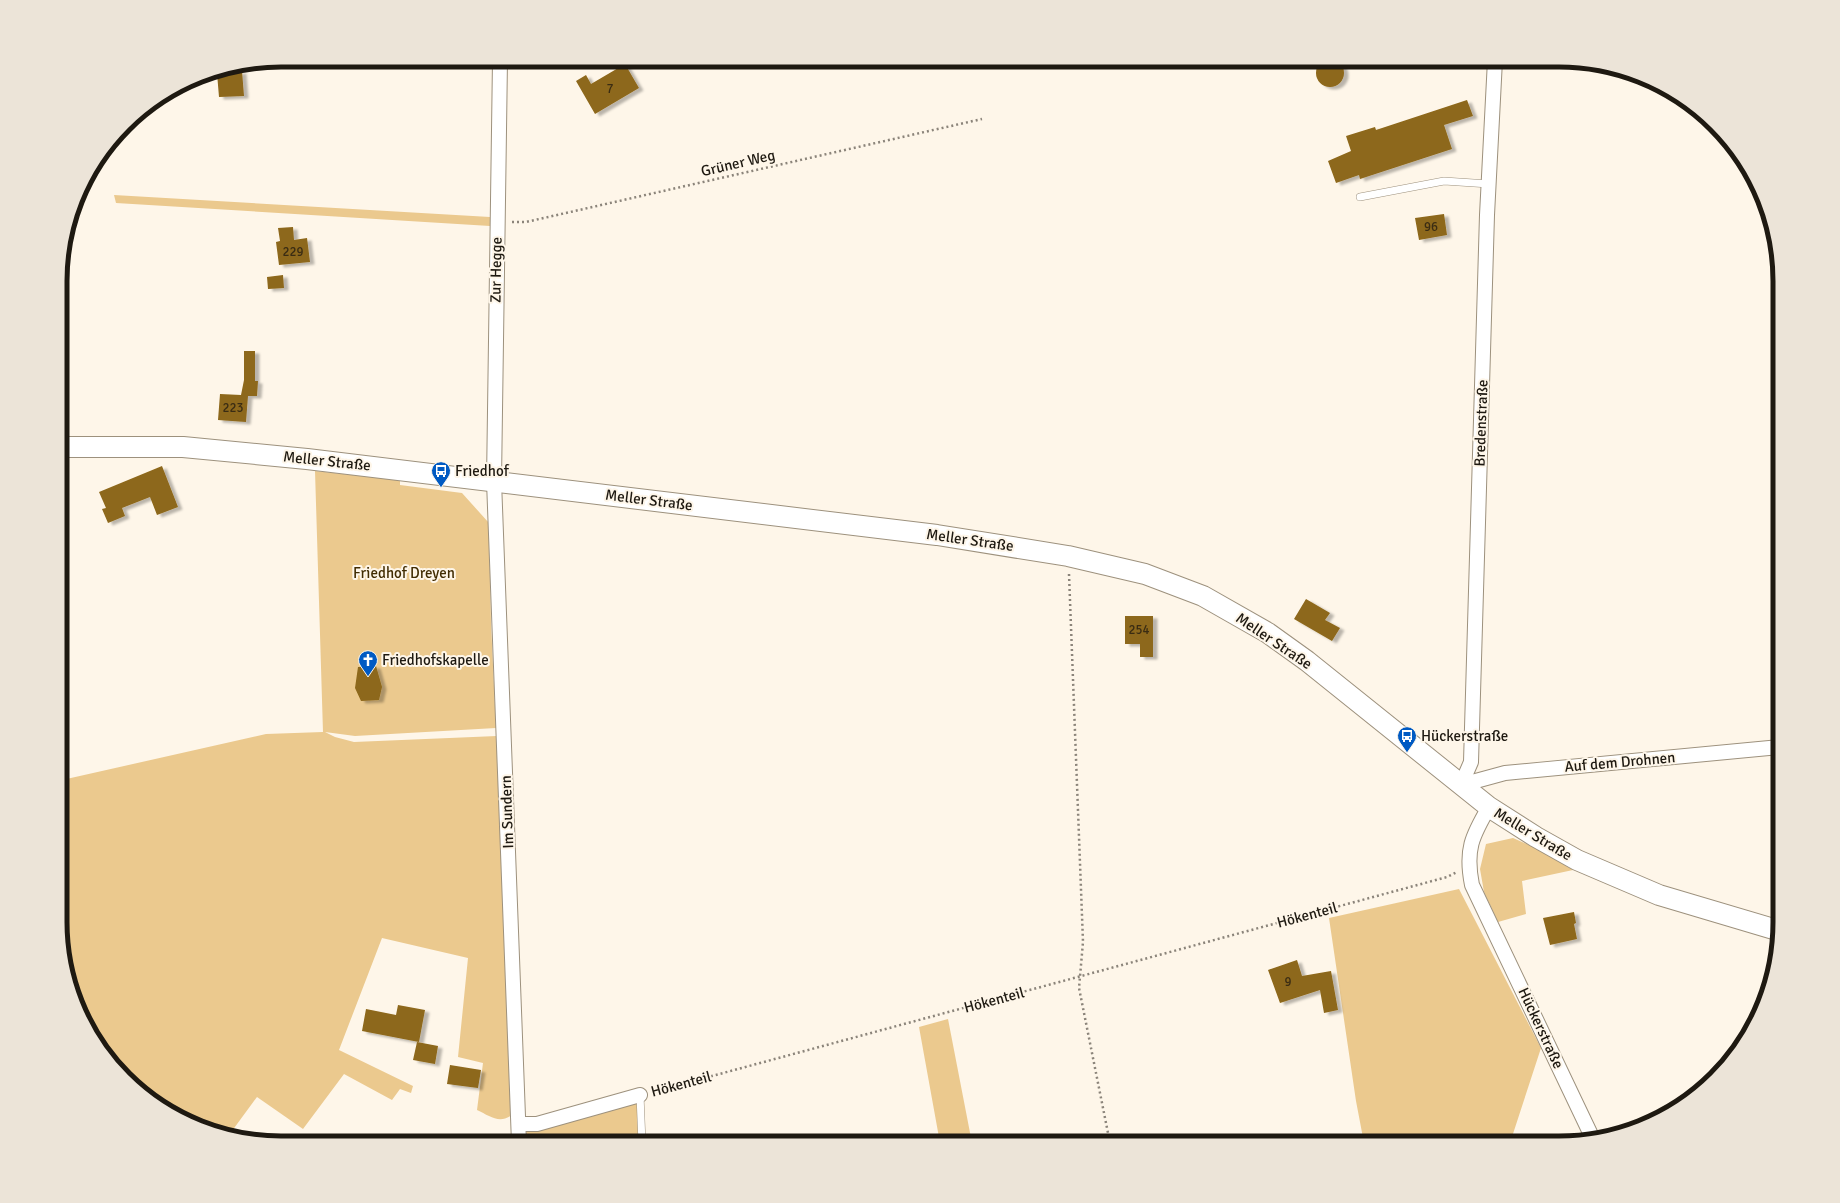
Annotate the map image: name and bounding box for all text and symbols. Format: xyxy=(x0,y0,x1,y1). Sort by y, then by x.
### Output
house number: 7 xyxy=(606,81,614,97)
street label: Grüner Weg xyxy=(699,146,777,180)
house number: 96 xyxy=(1424,219,1438,235)
street label: Zur Hegge xyxy=(486,237,506,303)
house number: 229 xyxy=(282,244,304,260)
street label: Bredenstraße xyxy=(1470,379,1492,467)
house number: 223 xyxy=(222,400,244,416)
street label: Meller Straße xyxy=(282,447,372,475)
bus stop icon: Friedhof xyxy=(430,460,452,488)
place label: Friedhof xyxy=(455,462,510,480)
street label: Meller Straße xyxy=(604,486,694,514)
street label: Meller Straße xyxy=(925,525,1015,555)
park label: Friedhof Dreyen xyxy=(353,564,455,582)
street label: Meller Straße xyxy=(1233,609,1315,673)
house number: 254 xyxy=(1128,622,1150,638)
church icon: Friedhofskapelle xyxy=(357,649,379,677)
place label: Friedhofskapelle xyxy=(382,651,489,669)
bus stop icon: Hückerstraße xyxy=(1396,725,1418,753)
place label: Hückerstraße xyxy=(1421,727,1508,745)
street label: Auf dem Drohnen xyxy=(1564,748,1676,776)
street label: Im Sundern xyxy=(497,775,517,849)
street label: Meller Straße xyxy=(1491,804,1575,864)
street label: Hökenteil xyxy=(1275,898,1339,932)
house number: 9 xyxy=(1284,974,1292,990)
street label: Hökenteil xyxy=(962,983,1026,1017)
street label: Hückerstraße xyxy=(1514,985,1568,1071)
street label: Hökenteil xyxy=(649,1067,713,1101)

